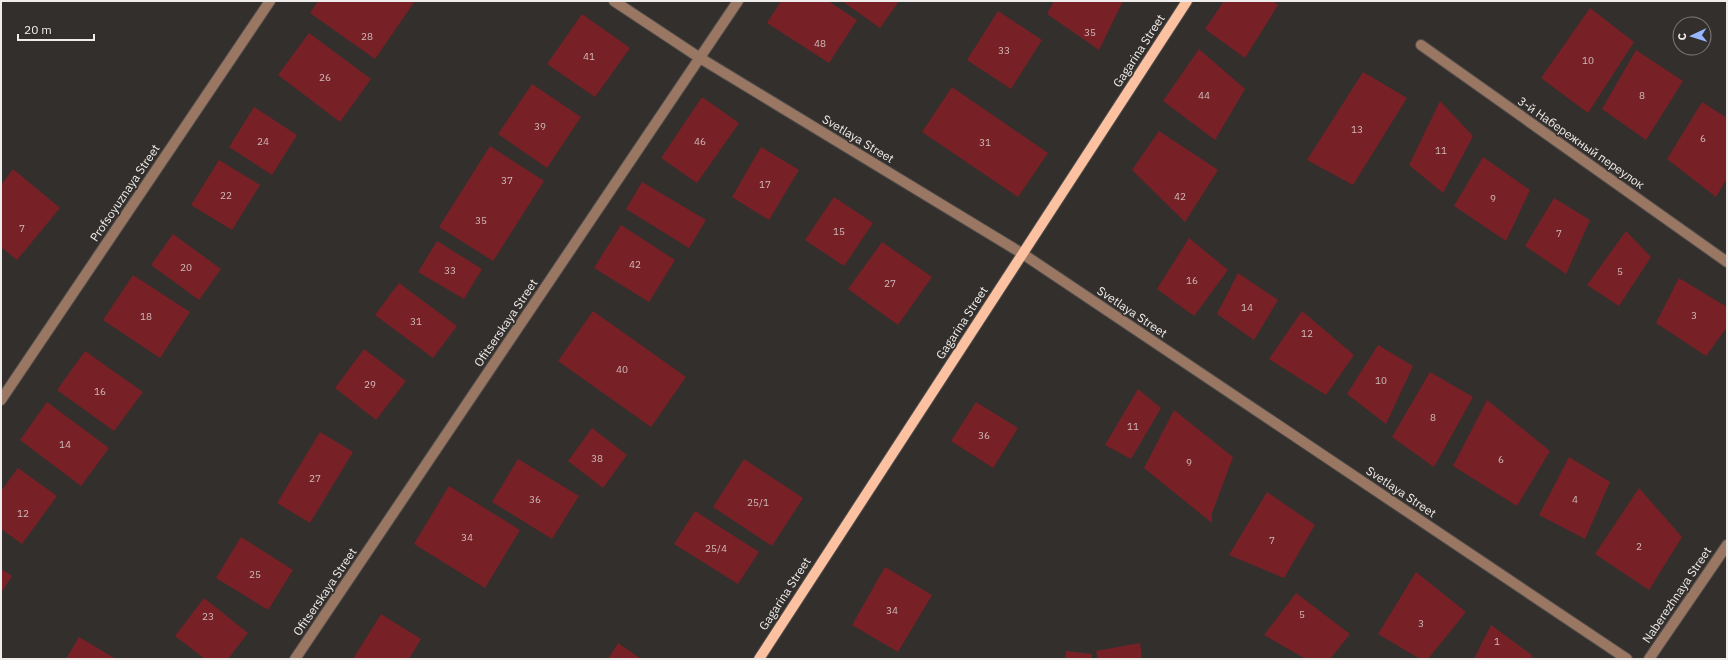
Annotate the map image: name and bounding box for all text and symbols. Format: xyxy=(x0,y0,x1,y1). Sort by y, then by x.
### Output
street label: Gagarina Street xyxy=(1109,11,1168,90)
scale bar xyxy=(18,16,94,42)
north arrow xyxy=(1672,16,1712,56)
text: 20 m xyxy=(24,22,52,37)
house number: 35 xyxy=(1084,26,1096,39)
house number: 28 xyxy=(361,30,373,43)
text: С xyxy=(1675,33,1689,41)
house number: 48 xyxy=(814,37,826,50)
house number: 33 xyxy=(998,44,1010,57)
house number: 41 xyxy=(583,50,595,63)
house number: 10 xyxy=(1582,54,1594,67)
house number: 26 xyxy=(319,71,331,84)
house number: 44 xyxy=(1198,89,1210,102)
house number: 8 xyxy=(1639,89,1645,102)
street label: 3-й Набережный переулок xyxy=(1515,93,1648,192)
street label: Svetlaya Street xyxy=(820,111,897,166)
house number: 39 xyxy=(534,120,546,133)
house number: 13 xyxy=(1351,123,1363,136)
house number: 6 xyxy=(1700,132,1706,145)
house number: 24 xyxy=(257,135,269,148)
house number: 46 xyxy=(694,135,706,148)
house number: 31 xyxy=(979,136,991,149)
street label: Profsoyuznaya Street xyxy=(86,141,163,244)
house number: 11 xyxy=(1435,144,1447,157)
house number: 37 xyxy=(501,174,513,187)
house number: 17 xyxy=(759,178,771,191)
house number: 22 xyxy=(220,189,232,202)
house number: 42 xyxy=(1174,190,1186,203)
house number: 9 xyxy=(1490,192,1496,205)
house number: 35 xyxy=(475,214,487,227)
house number: 7 xyxy=(19,222,25,235)
house number: 15 xyxy=(833,225,845,238)
house number: 7 xyxy=(1556,227,1562,240)
house number: 42 xyxy=(629,258,641,271)
house number: 20 xyxy=(180,261,192,274)
house number: 33 xyxy=(444,264,456,277)
house number: 5 xyxy=(1617,265,1623,278)
house number: 16 xyxy=(1186,274,1198,287)
street label: Ofitserskaya Street xyxy=(471,276,541,370)
house number: 27 xyxy=(884,277,896,290)
street label: Gagarina Street xyxy=(932,283,991,362)
street label: Svetlaya Street xyxy=(1094,283,1170,340)
house number: 14 xyxy=(1241,301,1253,314)
house number: 3 xyxy=(1691,309,1697,322)
house number: 18 xyxy=(140,310,152,323)
house number: 31 xyxy=(410,315,422,328)
house number: 12 xyxy=(1301,327,1313,340)
house number: 40 xyxy=(616,363,628,376)
house number: 10 xyxy=(1375,374,1387,387)
house number: 29 xyxy=(364,378,376,391)
house number: 16 xyxy=(94,385,106,398)
house number: 8 xyxy=(1430,411,1436,424)
house number: 11 xyxy=(1127,420,1139,433)
house number: 36 xyxy=(978,429,990,442)
house number: 14 xyxy=(59,438,71,451)
house number: 38 xyxy=(591,452,603,465)
house number: 6 xyxy=(1498,453,1504,466)
house number: 9 xyxy=(1186,456,1192,469)
street label: Svetlaya Street xyxy=(1363,463,1439,520)
house number: 27 xyxy=(309,472,321,485)
house number: 36 xyxy=(529,493,541,506)
house number: 4 xyxy=(1572,493,1578,506)
house number: 25/1 xyxy=(747,496,769,509)
house number: 12 xyxy=(17,507,29,520)
house number: 34 xyxy=(461,531,473,544)
house number: 7 xyxy=(1269,534,1275,547)
house number: 2 xyxy=(1636,540,1642,553)
house number: 25/4 xyxy=(705,542,727,555)
street label: Naberezhnaya Street xyxy=(1639,544,1714,646)
street label: Ofitserskaya Street xyxy=(290,545,360,639)
street label: Gagarina Street xyxy=(755,554,814,633)
house number: 25 xyxy=(249,568,261,581)
house number: 34 xyxy=(886,604,898,617)
house number: 5 xyxy=(1299,608,1305,621)
house number: 23 xyxy=(202,610,214,623)
house number: 3 xyxy=(1418,617,1424,630)
house number: 1 xyxy=(1494,635,1500,648)

